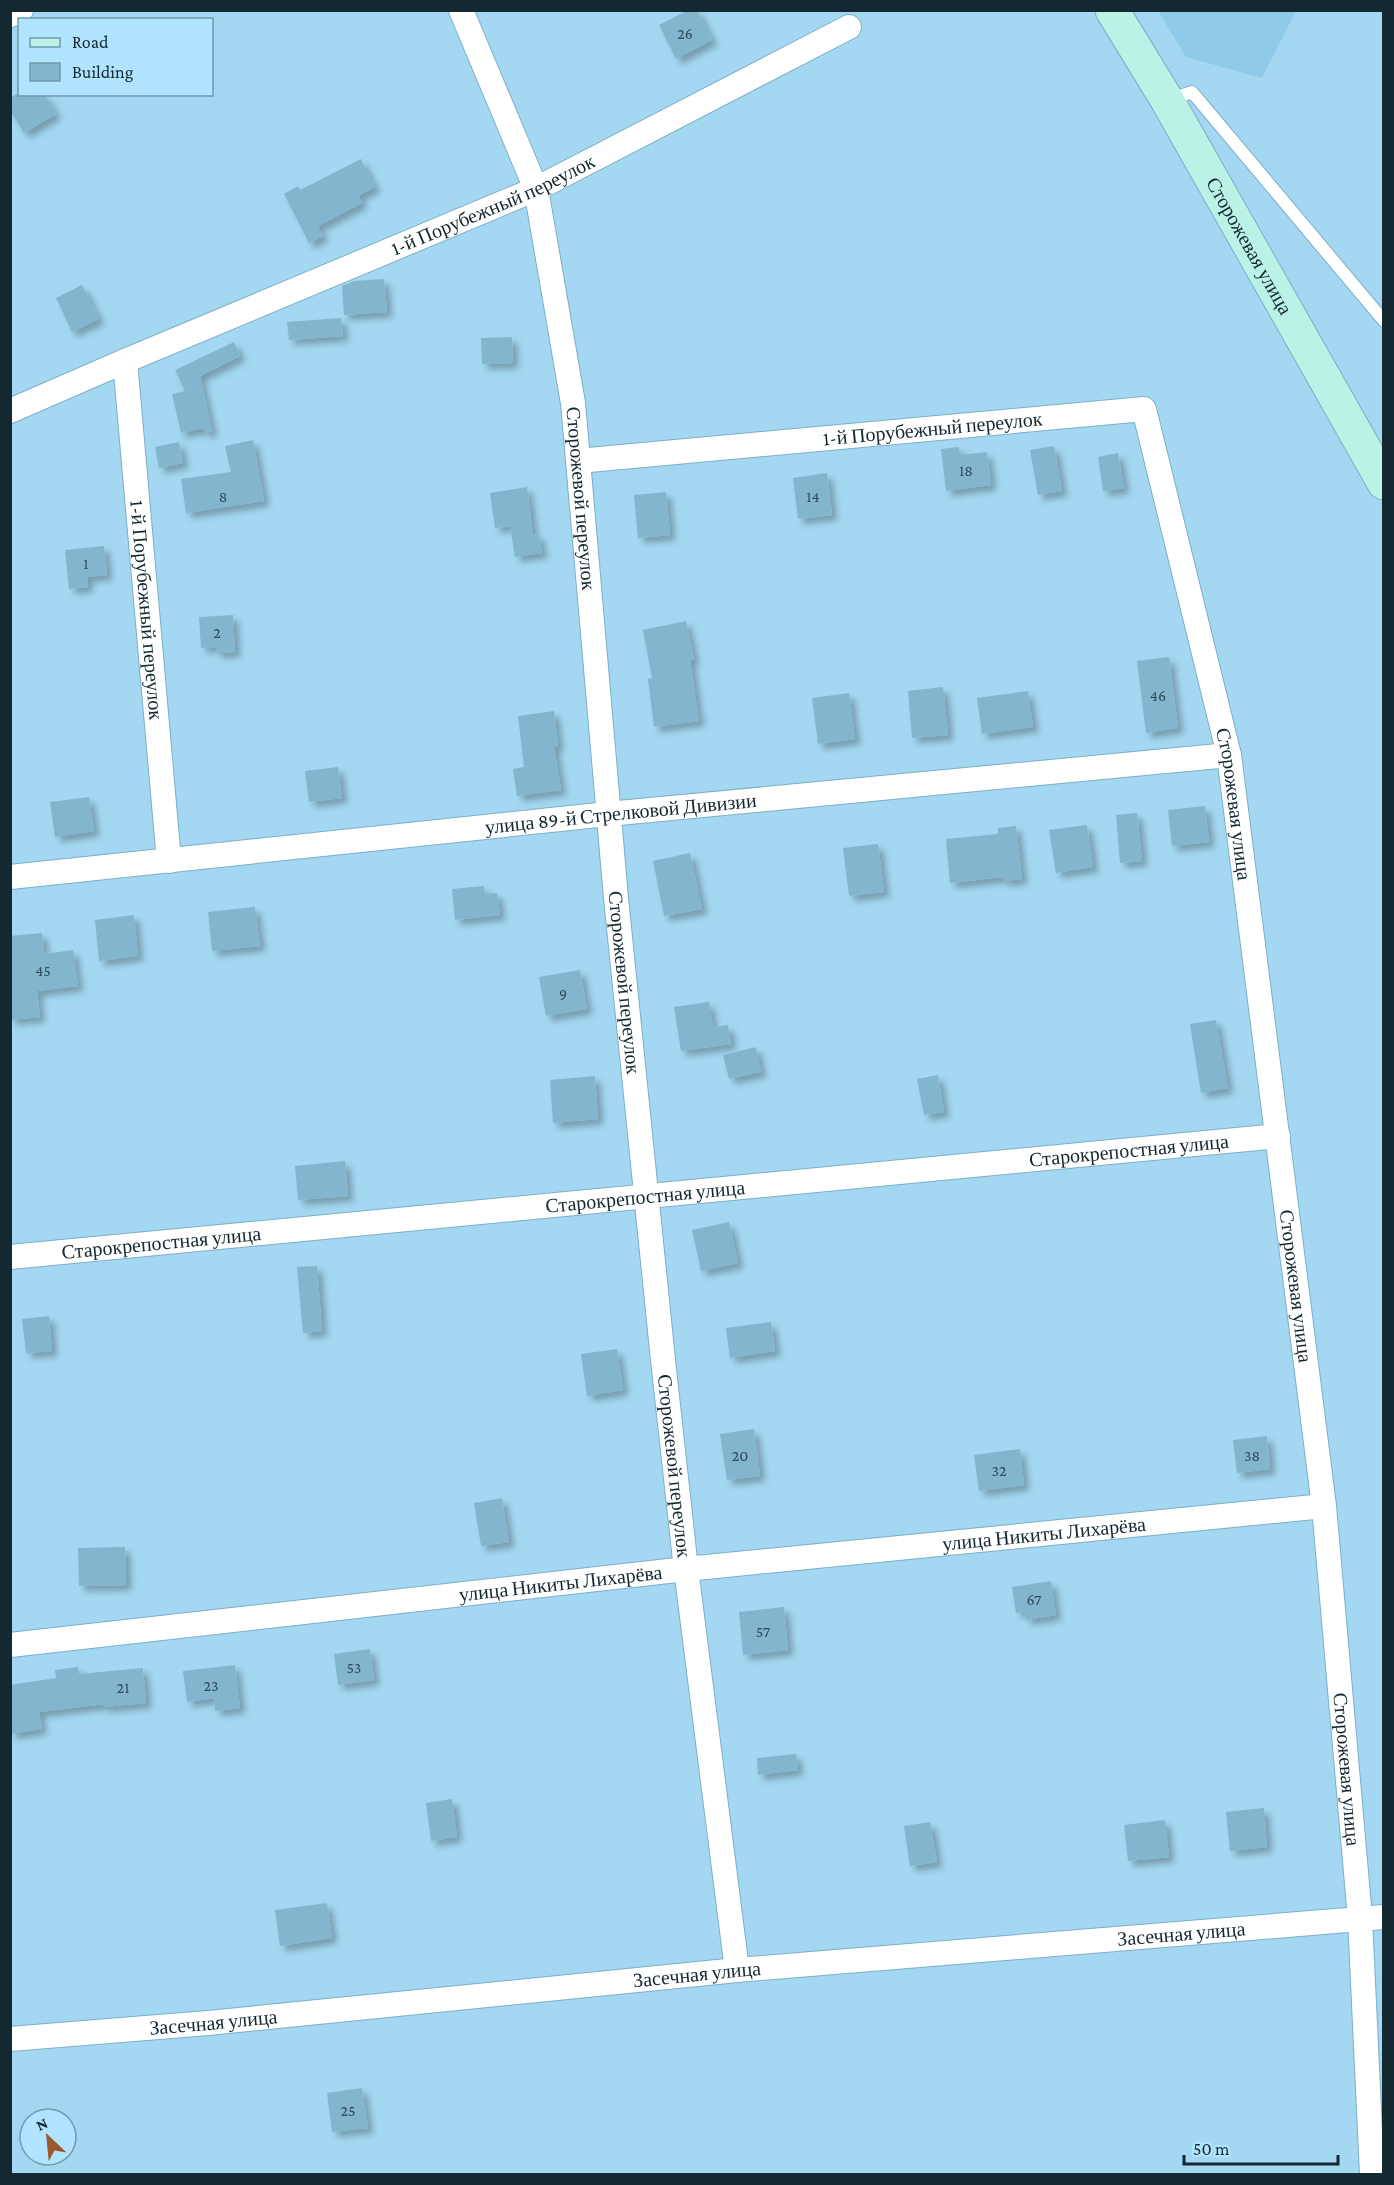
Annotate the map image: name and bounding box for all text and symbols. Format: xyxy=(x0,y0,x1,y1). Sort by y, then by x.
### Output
legend xyxy=(18,18,213,96)
house number: 26 xyxy=(677,25,693,42)
text: Road xyxy=(72,32,109,52)
text: Building xyxy=(72,62,134,82)
street label: 1-й Порубежный переулок xyxy=(388,150,598,259)
street label: Сторожевая улица xyxy=(1202,173,1297,318)
street label: Сторожевой переулок xyxy=(562,406,600,591)
street label: 1-й Порубежный переулок xyxy=(822,407,1044,449)
house number: 18 xyxy=(959,462,973,479)
house number: 8 xyxy=(219,488,227,505)
house number: 14 xyxy=(806,488,820,505)
street label: 1-й Порубежный переулок xyxy=(126,499,168,721)
house number: 1 xyxy=(83,555,89,572)
house number: 2 xyxy=(213,624,221,641)
house number: 46 xyxy=(1150,687,1166,704)
street label: Сторожевая улица xyxy=(1212,726,1256,882)
street label: улица 89-й Стрелковой Дивизии xyxy=(484,789,758,839)
street label: Сторожевой переулок xyxy=(604,890,645,1075)
house number: 45 xyxy=(35,962,51,979)
house number: 9 xyxy=(559,985,567,1002)
street label: Старокрепостная улица xyxy=(1028,1130,1230,1171)
street label: Старокрепостная улица xyxy=(544,1176,746,1217)
street label: Сторожевая улица xyxy=(1276,1208,1317,1364)
street label: Старокрепостная улица xyxy=(61,1222,262,1263)
street label: Сторожевой переулок xyxy=(654,1373,696,1559)
house number: 20 xyxy=(732,1447,748,1464)
house number: 38 xyxy=(1244,1447,1260,1464)
house number: 32 xyxy=(991,1462,1007,1479)
street label: улица Никиты Лихарёва xyxy=(941,1513,1147,1556)
street label: улица Никиты Лихарёва xyxy=(458,1561,664,1606)
house number: 67 xyxy=(1027,1591,1042,1608)
house number: 57 xyxy=(756,1623,771,1640)
house number: 53 xyxy=(347,1659,361,1676)
house number: 23 xyxy=(203,1677,219,1694)
house number: 21 xyxy=(117,1679,129,1696)
street label: Сторожевая улица xyxy=(1329,1692,1365,1847)
street label: Засечная улица xyxy=(1116,1917,1246,1950)
street label: Засечная улица xyxy=(632,1957,762,1991)
street label: Засечная улица xyxy=(148,2005,278,2039)
house number: 25 xyxy=(340,2102,356,2119)
north arrow xyxy=(18,2107,78,2167)
text: N xyxy=(33,2114,50,2134)
scale bar xyxy=(1184,2128,1338,2166)
text: 50 m xyxy=(1193,2139,1230,2159)

